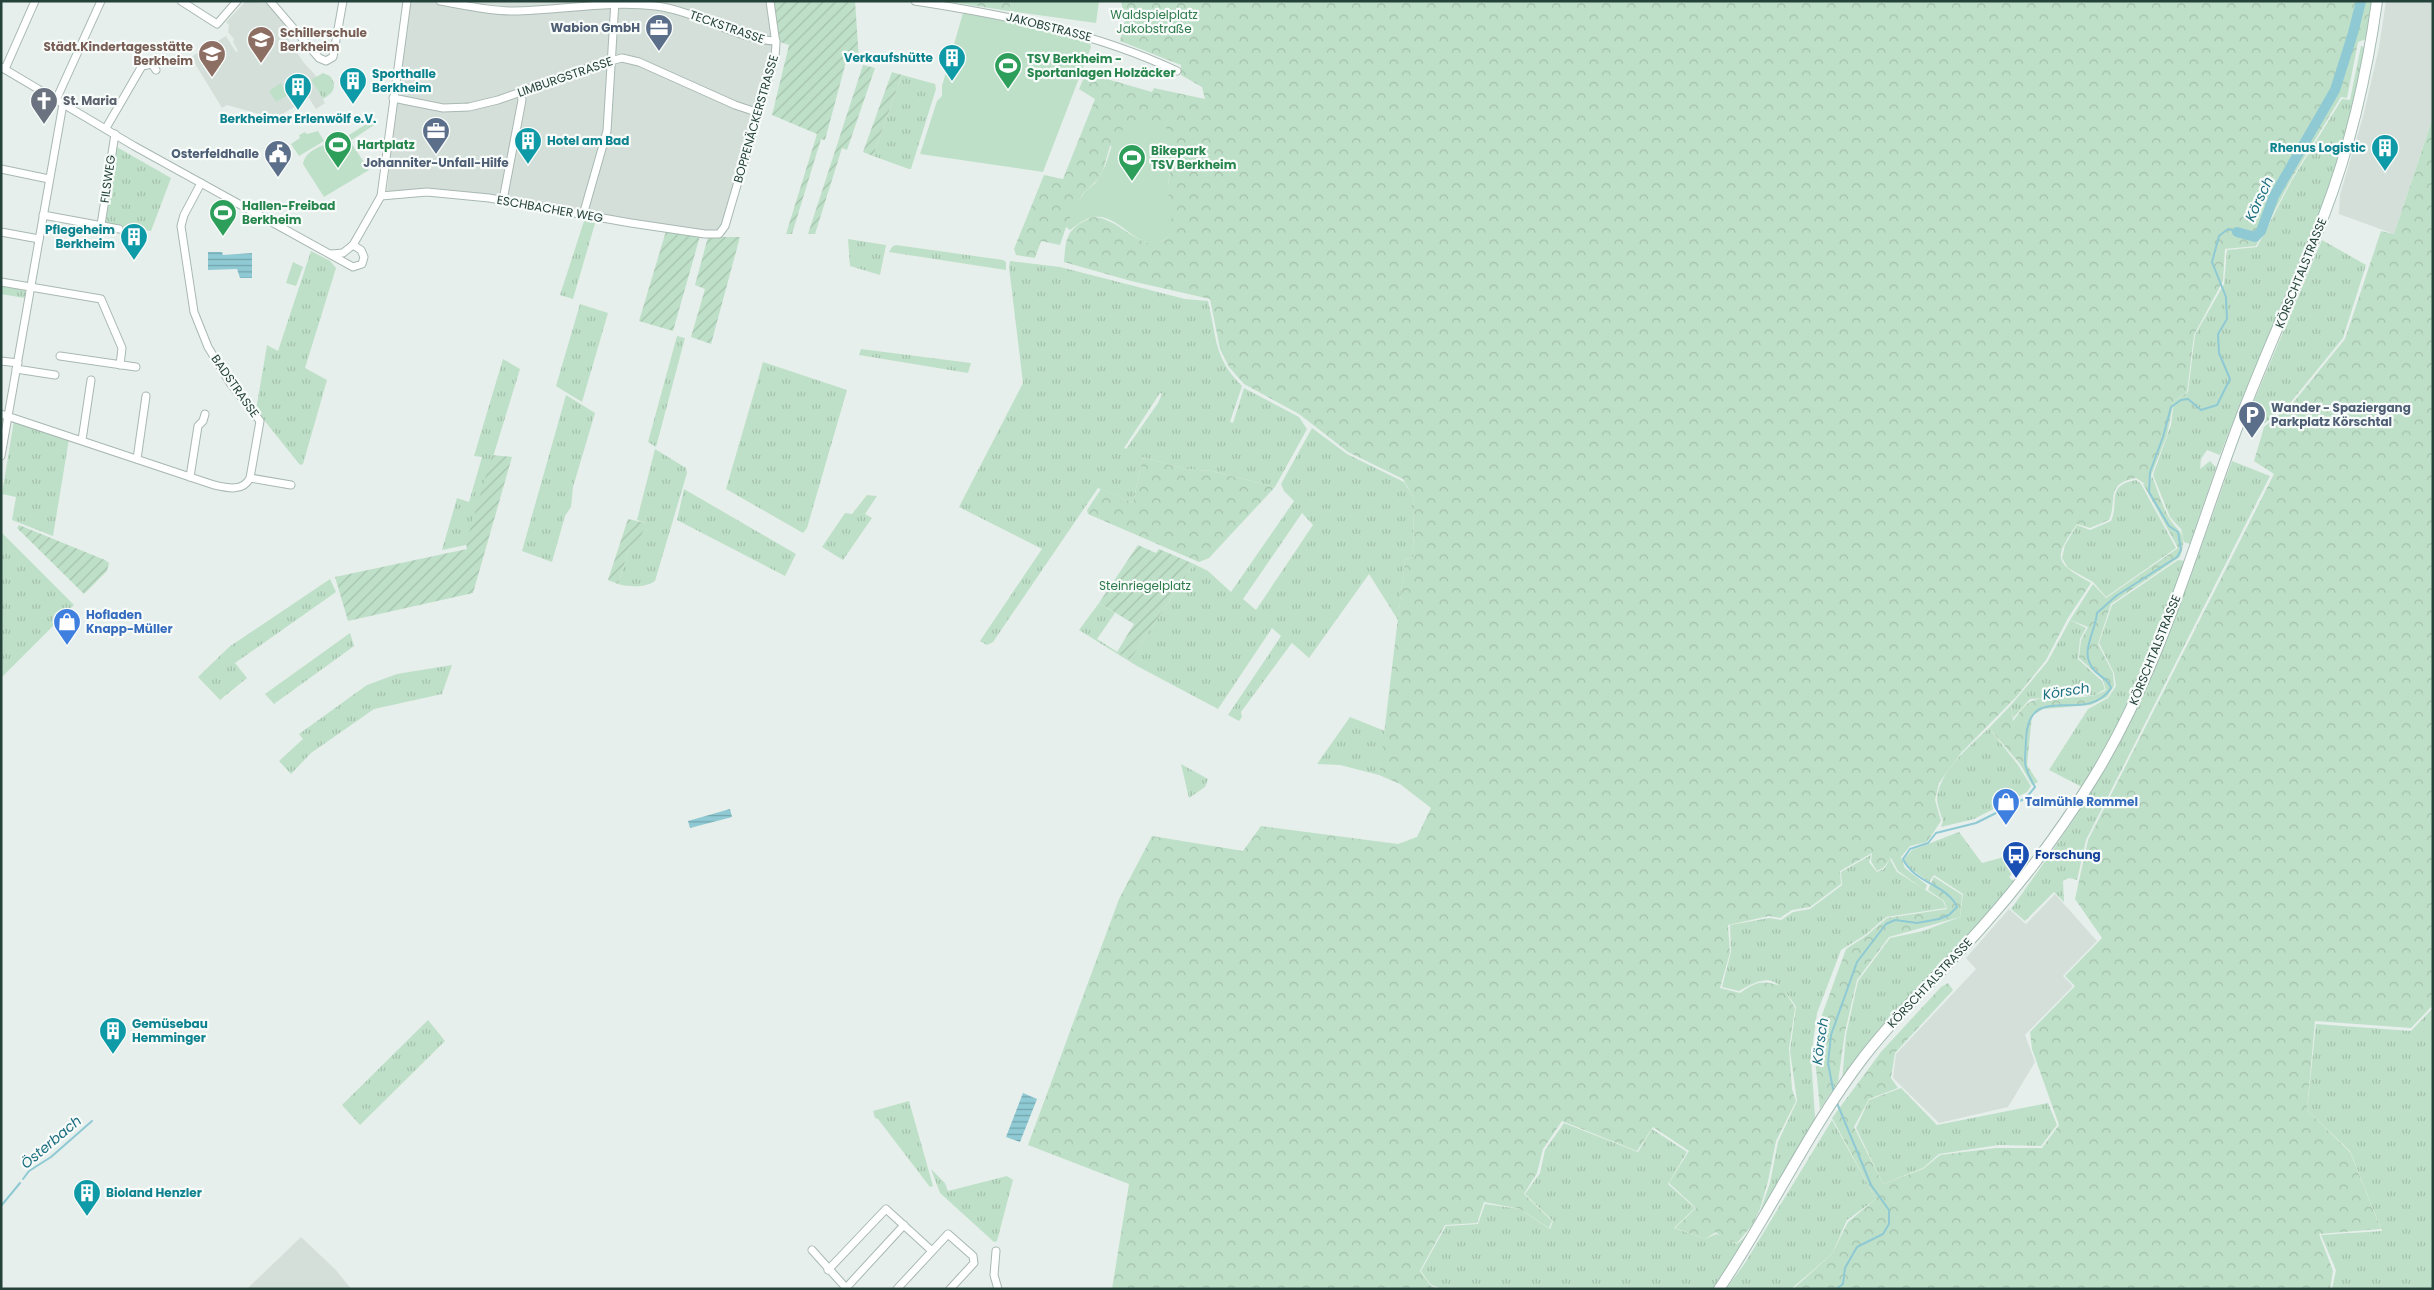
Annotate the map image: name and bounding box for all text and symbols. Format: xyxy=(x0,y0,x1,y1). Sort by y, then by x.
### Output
street label: TECKSTRASSE xyxy=(687,6,767,47)
park label: Waldspielplatz Jakobstraße xyxy=(1110,6,1198,37)
street label: JAKOBSTRASSE xyxy=(1005,8,1094,45)
office icon: Wabion GmbH xyxy=(644,13,674,52)
place label: Wabion GmbH xyxy=(550,19,640,36)
place label: Schillerschule Berkheim xyxy=(280,24,368,55)
school or university icon: Schillerschule Berkheim xyxy=(246,25,276,64)
place label: Städt.Kindertagesstätte Berkheim xyxy=(43,38,194,69)
school or university icon: Städt.Kindertagesstätte Berkheim xyxy=(197,39,227,78)
building icon: Verkaufshütte xyxy=(937,43,967,82)
place label: Verkaufshütte xyxy=(844,49,934,66)
place label: TSV Berkheim - Sportanlagen Holzäcker xyxy=(1027,50,1176,81)
sports icon: TSV Berkheim - Sportanlagen Holzäcker xyxy=(993,51,1023,90)
street label: LIMBURGSTRASSE xyxy=(515,52,615,101)
street label: BOPPENÄCKERSTRASSE xyxy=(729,53,782,185)
place label: Sporthalle Berkheim xyxy=(372,65,436,96)
building icon: Sporthalle Berkheim xyxy=(338,66,368,105)
building icon: Berkheimer Erlenwölf e.V. xyxy=(283,72,313,111)
church icon: St. Maria xyxy=(29,86,59,125)
place label: St. Maria xyxy=(63,92,117,109)
place label: Berkheimer Erlenwölf e.V. xyxy=(220,110,376,127)
office icon: Johanniter-Unfall-Hilfe xyxy=(421,116,451,155)
building icon: Hotel am Bad xyxy=(513,126,543,165)
sports icon: Hartplatz xyxy=(323,130,353,169)
place label: Hotel am Bad xyxy=(547,132,629,149)
building icon: Rhenus Logistic xyxy=(2370,133,2400,172)
place label: Hartplatz xyxy=(357,136,415,153)
public building icon: Osterfeldhalle xyxy=(263,139,293,178)
place label: Rhenus Logistic xyxy=(2270,139,2366,156)
place label: Bikepark TSV Berkheim xyxy=(1151,142,1237,173)
sports icon: Bikepark TSV Berkheim xyxy=(1117,143,1147,182)
place label: Osterfeldhalle xyxy=(171,145,260,162)
street label: FILSWEG xyxy=(96,154,119,204)
place label: Johanniter-Unfall-Hilfe xyxy=(363,154,509,171)
water label: Körsch xyxy=(2240,173,2278,225)
street label: ESCHBACHER WEG xyxy=(496,191,605,226)
place label: Hallen-Freibad Berkheim xyxy=(242,197,336,228)
sports icon: Hallen-Freibad Berkheim xyxy=(208,198,238,237)
street label: KÖRSCHTALSTRASSE xyxy=(2271,215,2330,330)
place label: Pflegeheim Berkheim xyxy=(45,221,115,252)
building icon: Pflegeheim Berkheim xyxy=(119,222,149,261)
street label: BADSTRASSE xyxy=(207,351,263,421)
place label: Wander - Spaziergang Parkplatz Körschtal xyxy=(2271,399,2411,430)
parking icon: Wander - Spaziergang Parkplatz Körschtal xyxy=(2237,400,2267,439)
park label: Steinriegelplatz xyxy=(1099,577,1191,594)
street label: KÖRSCHTALSTRASSE xyxy=(2125,592,2184,707)
place label: Hofladen Knapp-Müller xyxy=(86,606,173,637)
shop icon: Hofladen Knapp-Müller xyxy=(52,607,82,646)
water label: Körsch xyxy=(2041,677,2091,705)
shop icon: Talmühle Rommel xyxy=(1991,787,2021,826)
place label: Talmühle Rommel xyxy=(2025,793,2138,810)
bus stop icon: Forschung xyxy=(2001,840,2031,879)
place label: Forschung xyxy=(2035,846,2101,863)
street label: KÖRSCHTALSTRASSE xyxy=(1883,934,1976,1031)
place label: Gemüsebau Hemminger xyxy=(132,1015,208,1046)
building icon: Gemüsebau Hemminger xyxy=(98,1016,128,1055)
water label: Körsch xyxy=(1807,1016,1833,1066)
water label: Österbach xyxy=(16,1111,86,1173)
building icon: Bioland Henzler xyxy=(72,1178,102,1217)
place label: Bioland Henzler xyxy=(106,1184,202,1201)

